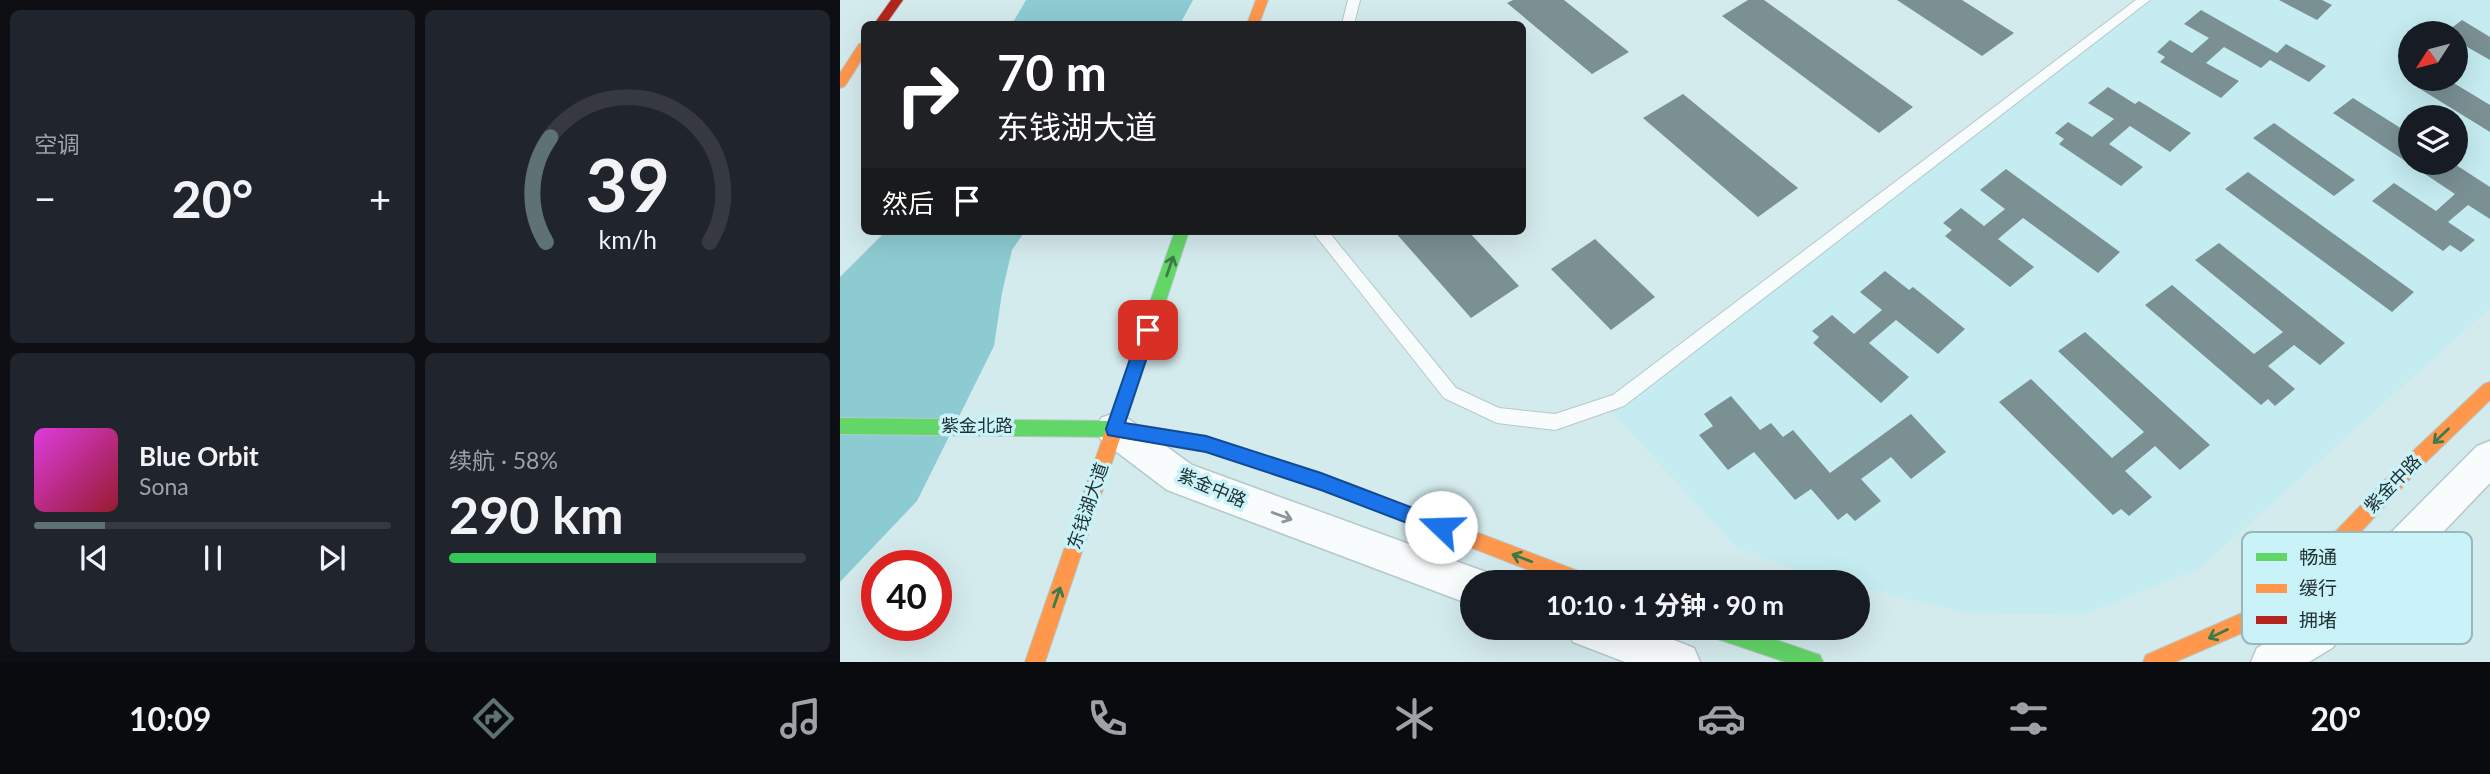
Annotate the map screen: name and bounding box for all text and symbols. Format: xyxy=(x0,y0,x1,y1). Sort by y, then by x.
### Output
north arrow xyxy=(2398,21,2468,91)
map controls xyxy=(2398,21,2468,175)
text: 70 m xyxy=(997,43,1107,101)
icon: right xyxy=(882,49,973,140)
button: layers xyxy=(2398,105,2468,175)
text: 东钱湖大道 xyxy=(997,107,1157,146)
text: 空调 xyxy=(34,130,80,158)
text: 39 xyxy=(585,141,670,229)
text: 20° xyxy=(172,167,253,229)
text: − xyxy=(34,175,56,221)
text: + xyxy=(369,175,391,221)
icon: arrive xyxy=(948,182,986,220)
text: 然后 xyxy=(882,187,934,219)
text: km/h xyxy=(598,224,657,254)
one-way arrow xyxy=(1165,256,1177,278)
pin xyxy=(1118,300,1178,360)
icon: arrive xyxy=(1129,311,1167,349)
street label: 紫金北路 xyxy=(941,414,1013,436)
one-way arrow xyxy=(2433,428,2450,445)
text: Blue Orbit xyxy=(139,440,259,472)
text: 续航 · 58% xyxy=(449,446,558,474)
street label: 紫金中路 xyxy=(2359,450,2425,517)
street label: 东钱湖大道 xyxy=(1062,460,1112,552)
street label: 紫金中路 xyxy=(1175,463,1250,511)
text: Sona xyxy=(139,472,189,500)
text: 290 km xyxy=(449,483,623,545)
position arrow xyxy=(1404,490,1478,564)
one-way arrow xyxy=(1270,511,1292,523)
legend xyxy=(2242,532,2472,644)
icon: previous xyxy=(75,539,113,577)
icon: pause xyxy=(194,539,232,577)
icon: next xyxy=(313,539,351,577)
text: 畅通 xyxy=(2299,545,2337,568)
speed limit sign: 40 xyxy=(861,550,952,641)
one-way arrow xyxy=(1512,551,1534,564)
text: 缓行 xyxy=(2299,576,2337,599)
one-way arrow xyxy=(1052,587,1064,609)
text: 10:10 · 1 分钟 · 90 m xyxy=(1546,589,1784,621)
text: 拥堵 xyxy=(2299,608,2337,631)
one-way arrow xyxy=(2208,628,2229,642)
icon: directions xyxy=(469,694,518,743)
icon: music xyxy=(776,694,825,743)
icon: phone xyxy=(1083,694,1132,743)
icon: climate xyxy=(1390,694,1439,743)
icon: car xyxy=(1697,694,1746,743)
icon: filters xyxy=(2004,694,2053,743)
text: 10:09 xyxy=(129,699,211,738)
text: 20° xyxy=(2311,699,2361,738)

